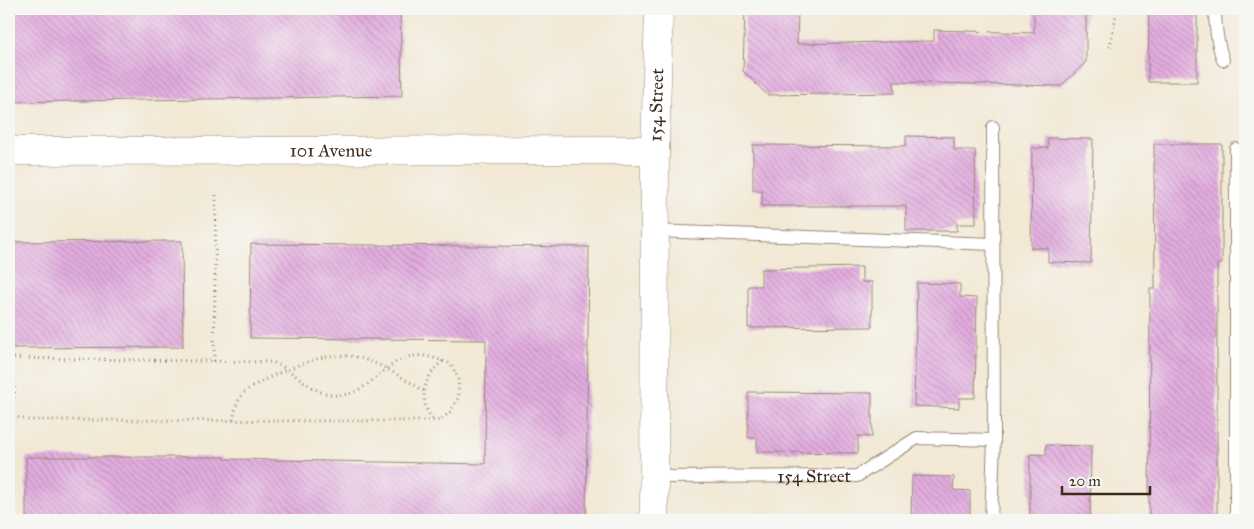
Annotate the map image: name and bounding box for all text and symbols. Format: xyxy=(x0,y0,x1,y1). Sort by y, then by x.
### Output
street label: 154 Street xyxy=(644,67,668,142)
street label: 101 Avenue xyxy=(290,139,372,162)
scale bar xyxy=(1062,464,1149,496)
street label: 154 Street xyxy=(777,465,851,487)
text: 20 m xyxy=(1069,472,1101,490)

